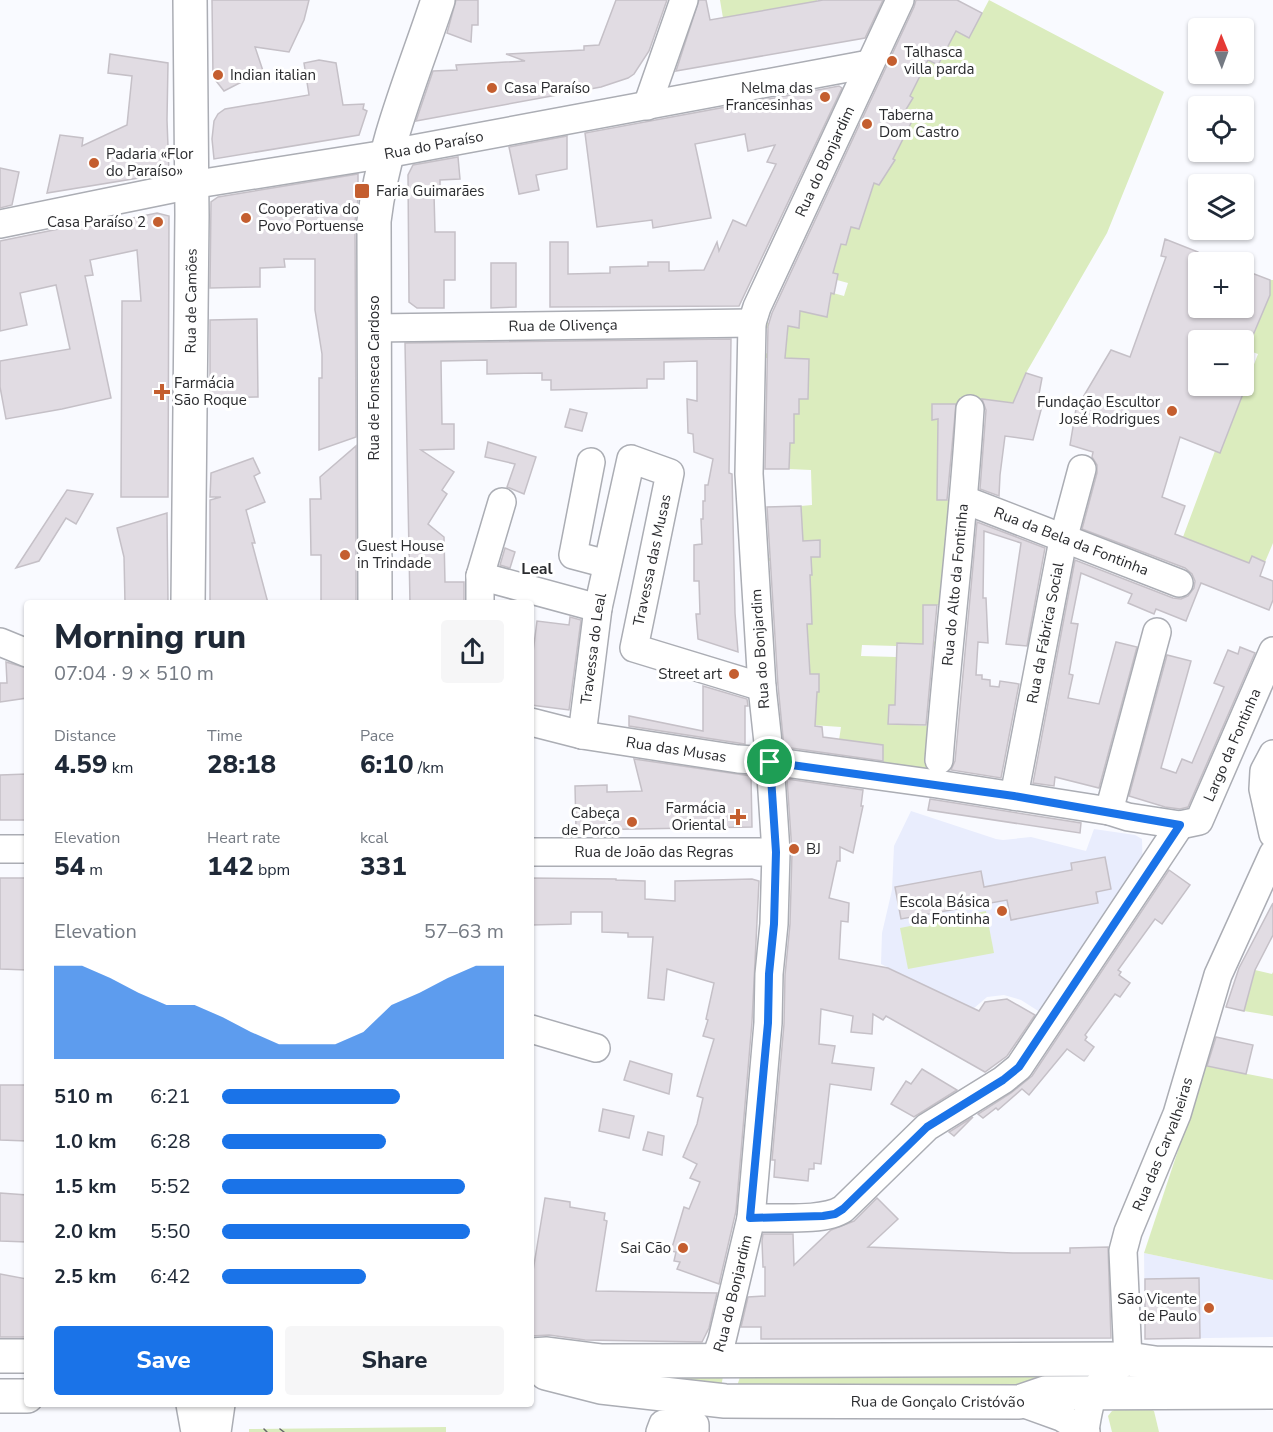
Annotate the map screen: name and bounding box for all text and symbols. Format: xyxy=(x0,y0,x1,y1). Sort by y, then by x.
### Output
north arrow xyxy=(1188,18,1254,84)
map controls xyxy=(1188,18,1254,396)
place label: Talhasca villa parda xyxy=(904,42,975,79)
marker: Talhasca villa parda xyxy=(885,54,899,68)
place label: Indian italian xyxy=(230,65,316,85)
marker: Indian italian xyxy=(211,68,225,82)
place label: Casa Paraíso xyxy=(504,78,590,98)
place label: Nelma das Francesinhas xyxy=(725,78,813,115)
marker: Casa Paraíso xyxy=(485,81,499,95)
marker: Nelma das Francesinhas xyxy=(818,90,832,104)
button: locate xyxy=(1188,96,1254,162)
street label: Rua do Bonjardim xyxy=(790,103,859,220)
place label: Taberna Dom Castro xyxy=(879,105,959,142)
marker: Taberna Dom Castro xyxy=(860,117,874,131)
street label: Rua do Paraíso xyxy=(382,126,485,164)
place label: Padaria «Flor do Paraíso» xyxy=(106,144,194,181)
marker: Padaria «Flor do Paraíso» xyxy=(87,156,101,170)
button: layers xyxy=(1188,174,1254,240)
place label: Faria Guimarães xyxy=(376,181,485,201)
marker: Faria Guimarães xyxy=(353,182,371,200)
place label: Cooperativa do Povo Portuense xyxy=(258,199,364,236)
marker: Cooperativa do Povo Portuense xyxy=(239,211,253,225)
place label: Casa Paraíso 2 xyxy=(47,212,146,232)
marker: Casa Paraíso 2 xyxy=(151,215,165,229)
street label: Rua de Camões xyxy=(181,248,202,354)
button: + xyxy=(1188,252,1254,318)
street label: Rua de Fonseca Cardoso xyxy=(364,295,384,461)
street label: Rua de Olivença xyxy=(508,315,618,336)
button: − xyxy=(1188,330,1254,396)
place label: Farmácia São Roque xyxy=(174,373,247,410)
marker: Farmácia São Roque xyxy=(155,385,169,399)
place label: Fundação Escultor José Rodrigues xyxy=(1037,392,1161,429)
marker: Fundação Escultor José Rodrigues xyxy=(1165,404,1179,418)
street label: Travessa das Musas xyxy=(628,492,676,628)
street label: Rua da Bela da Fontinha xyxy=(991,502,1152,580)
street label: Rua do Alto da Fontinha xyxy=(937,503,973,667)
place label: Guest House in Trindade xyxy=(357,536,444,573)
marker: Guest House in Trindade xyxy=(338,548,352,562)
district label: Leal xyxy=(521,558,553,580)
street label: Rua da Fábrica Social xyxy=(1022,560,1069,705)
street label: Rua do Bonjardim xyxy=(746,588,774,710)
street label: Travessa do Leal xyxy=(576,590,611,706)
text: Morning run xyxy=(54,615,246,660)
button: share xyxy=(441,620,504,683)
text: 07:04 · 9 × 510 m xyxy=(54,660,214,687)
place label: Street art xyxy=(658,664,723,684)
marker: Street art xyxy=(727,667,741,681)
street label: Largo da Fontinha xyxy=(1199,685,1265,805)
text: Distance xyxy=(54,725,116,747)
text: Time xyxy=(207,725,243,747)
text: Pace xyxy=(360,725,394,747)
street label: Rua das Musas xyxy=(624,732,728,767)
pin xyxy=(744,736,795,787)
icon: arrive xyxy=(753,745,786,778)
text: 4.59 xyxy=(54,747,108,782)
text: 28:18 xyxy=(207,747,276,782)
text: 6:10 xyxy=(360,747,414,782)
text: km xyxy=(108,757,133,779)
text: /km xyxy=(414,757,444,779)
place label: Farmácia Oriental xyxy=(666,798,727,835)
place label: Cabeça de Porco xyxy=(562,803,620,840)
marker: Farmácia Oriental xyxy=(731,810,745,824)
marker: Cabeça de Porco xyxy=(625,815,639,829)
text: Elevation xyxy=(54,827,120,849)
text: Heart rate xyxy=(207,827,280,849)
text: kcal xyxy=(360,827,388,849)
place label: BJ xyxy=(806,839,821,859)
street label: Rua de João das Regras xyxy=(574,842,734,862)
marker: BJ xyxy=(787,842,801,856)
text: 54 xyxy=(54,849,85,884)
text: 142 xyxy=(207,849,254,884)
text: 331 xyxy=(360,849,407,884)
text: m xyxy=(85,859,103,881)
text: bpm xyxy=(254,859,290,881)
place label: Escola Básica da Fontinha xyxy=(899,892,990,929)
marker: Escola Básica da Fontinha xyxy=(995,904,1009,918)
text: Elevation xyxy=(54,918,137,945)
text: 57–63 m xyxy=(424,918,504,945)
street label: Rua das Carvalheiras xyxy=(1128,1075,1197,1214)
text: 510 m xyxy=(54,1083,113,1110)
text: 6:21 xyxy=(150,1083,191,1110)
text: 1.0 km xyxy=(54,1128,117,1155)
text: 6:28 xyxy=(150,1128,191,1155)
text: 1.5 km xyxy=(54,1173,117,1200)
text: 5:52 xyxy=(150,1173,191,1200)
text: 2.0 km xyxy=(54,1218,117,1245)
text: 5:50 xyxy=(150,1218,191,1245)
street label: Rua do Bonjardim xyxy=(709,1233,757,1355)
place label: Sai Cão xyxy=(620,1238,671,1258)
marker: Sai Cão xyxy=(676,1241,690,1255)
text: 2.5 km xyxy=(54,1263,117,1290)
text: 6:42 xyxy=(150,1263,191,1290)
place label: São Vicente de Paulo xyxy=(1117,1289,1197,1326)
marker: São Vicente de Paulo xyxy=(1202,1301,1216,1315)
button: Save xyxy=(54,1326,273,1395)
button: Share xyxy=(285,1326,504,1395)
street label: Rua de Gonçalo Cristóvão xyxy=(851,1391,1027,1412)

